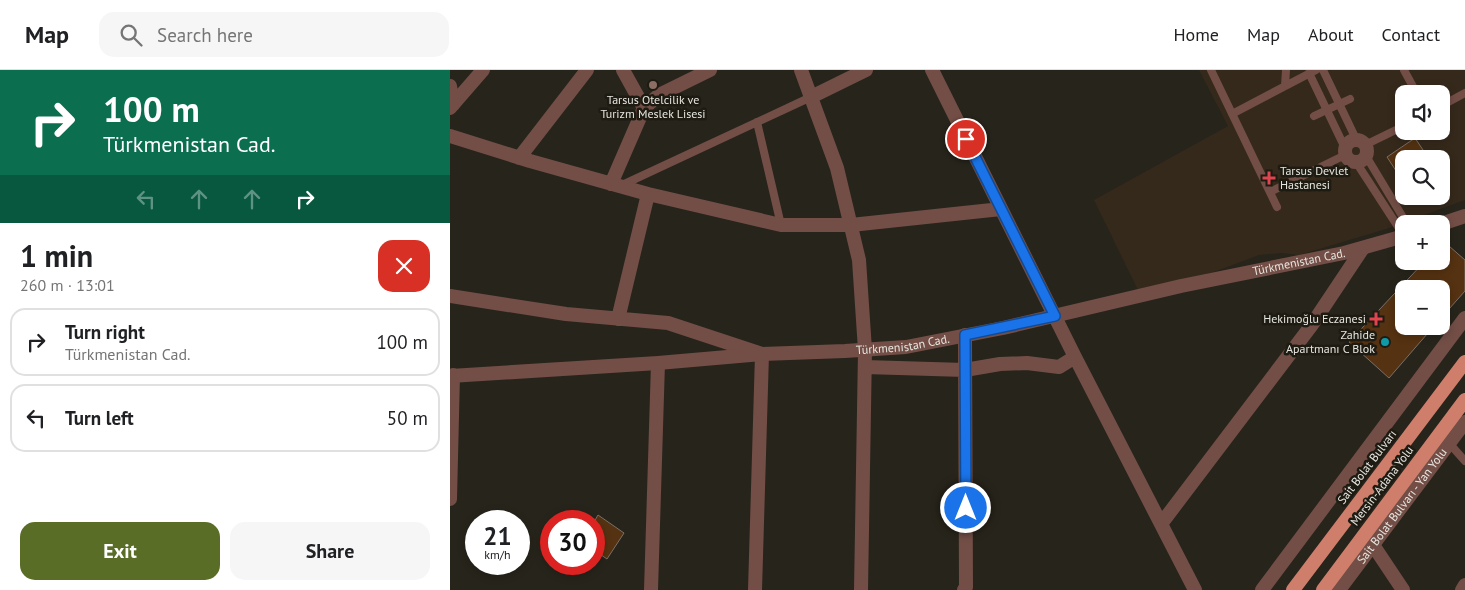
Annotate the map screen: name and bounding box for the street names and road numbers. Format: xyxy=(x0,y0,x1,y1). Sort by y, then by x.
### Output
street label: Türkmenistan Cad. xyxy=(1251,245,1346,278)
street label: Türkmenistan Cad. xyxy=(855,331,951,357)
street label: Sait Bolat Bulvarı xyxy=(1334,427,1399,507)
street label: Mersin-Adana Yolu xyxy=(1347,443,1416,528)
street label: Sait Bolat Bulvarı - Yan Yolu xyxy=(1353,445,1450,567)

